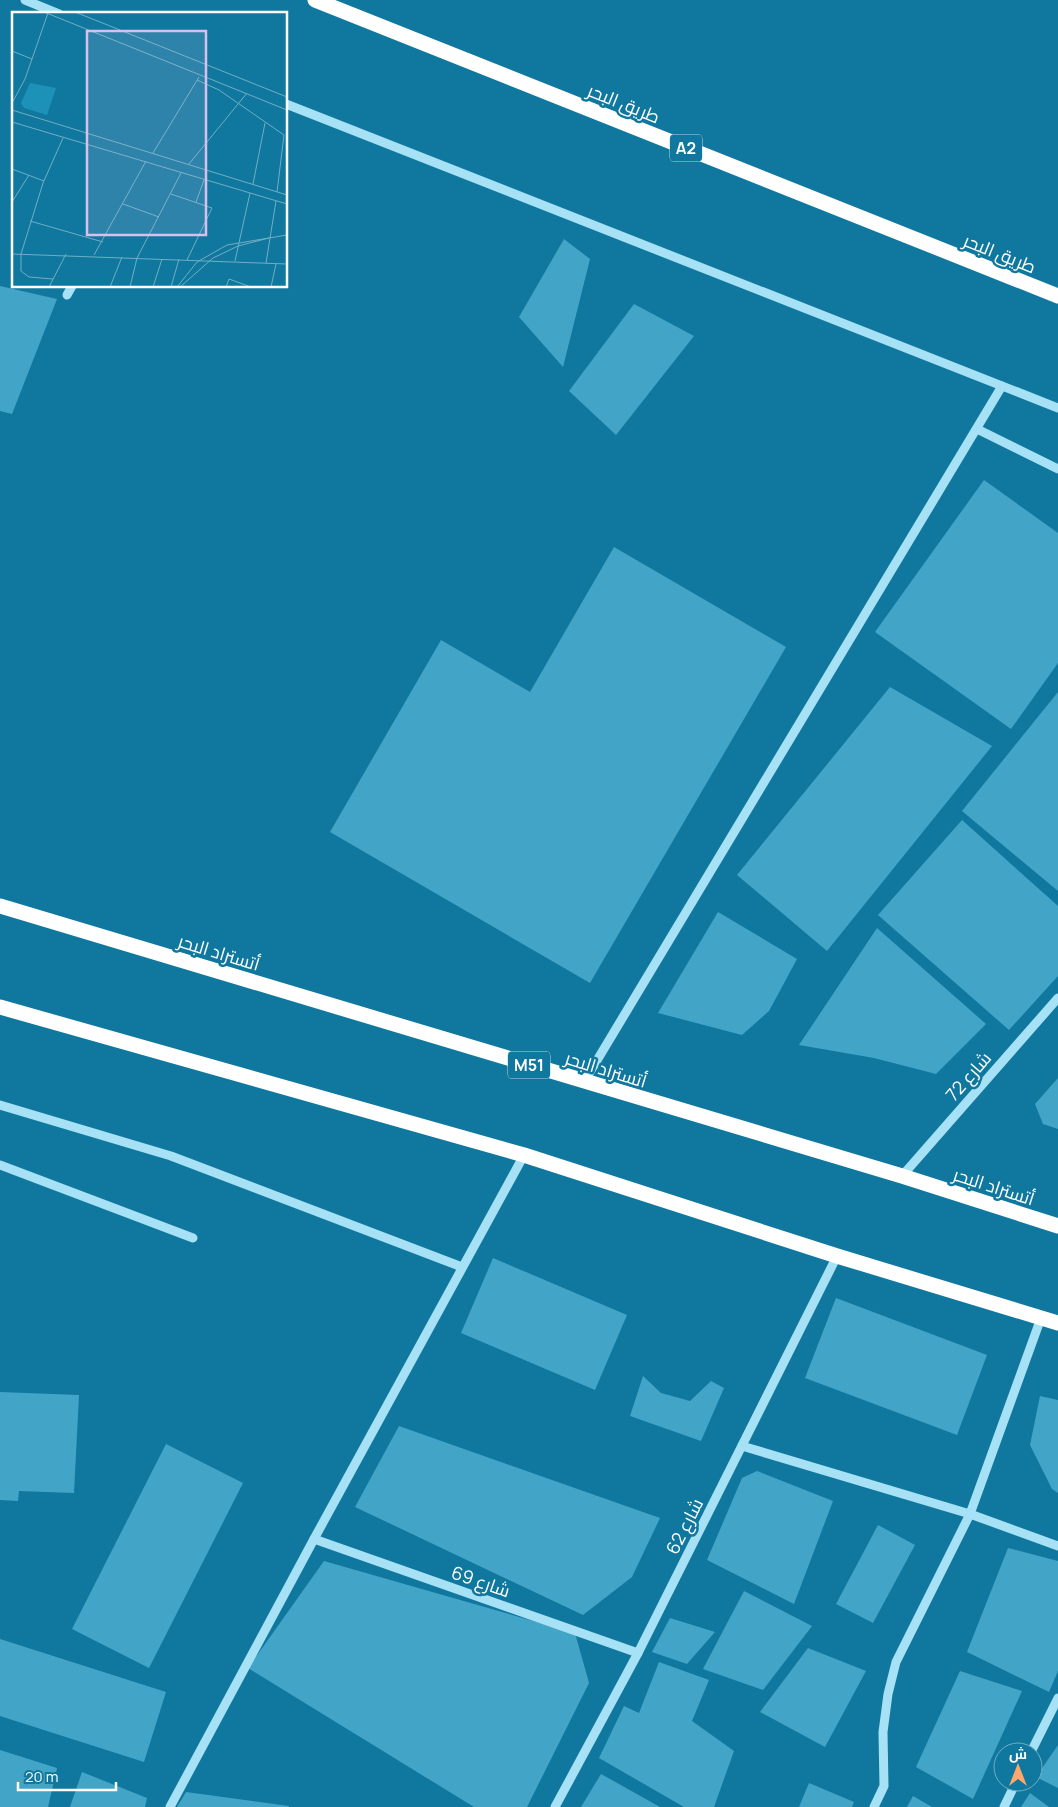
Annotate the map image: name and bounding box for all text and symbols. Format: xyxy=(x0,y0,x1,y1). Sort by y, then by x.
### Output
inset map xyxy=(12,12,288,288)
street label: طريق البحر xyxy=(583,77,664,129)
road number: A2 xyxy=(670,134,702,162)
street label: طريق البحر xyxy=(959,227,1040,279)
street label: أتستراد البحر xyxy=(174,928,263,976)
street label: أتستراد البحر xyxy=(561,1045,650,1093)
street label: شارع 72 xyxy=(940,1046,997,1106)
road number: M51 xyxy=(508,1052,550,1078)
street label: أتستراد البحر xyxy=(949,1161,1038,1210)
street label: شارع 62 xyxy=(660,1494,709,1559)
street label: شارع 69 xyxy=(448,1560,514,1603)
north arrow xyxy=(993,1742,1043,1792)
text: ش xyxy=(1009,1744,1027,1763)
scale bar xyxy=(18,1760,115,1792)
text: 20 m xyxy=(25,1766,58,1787)

